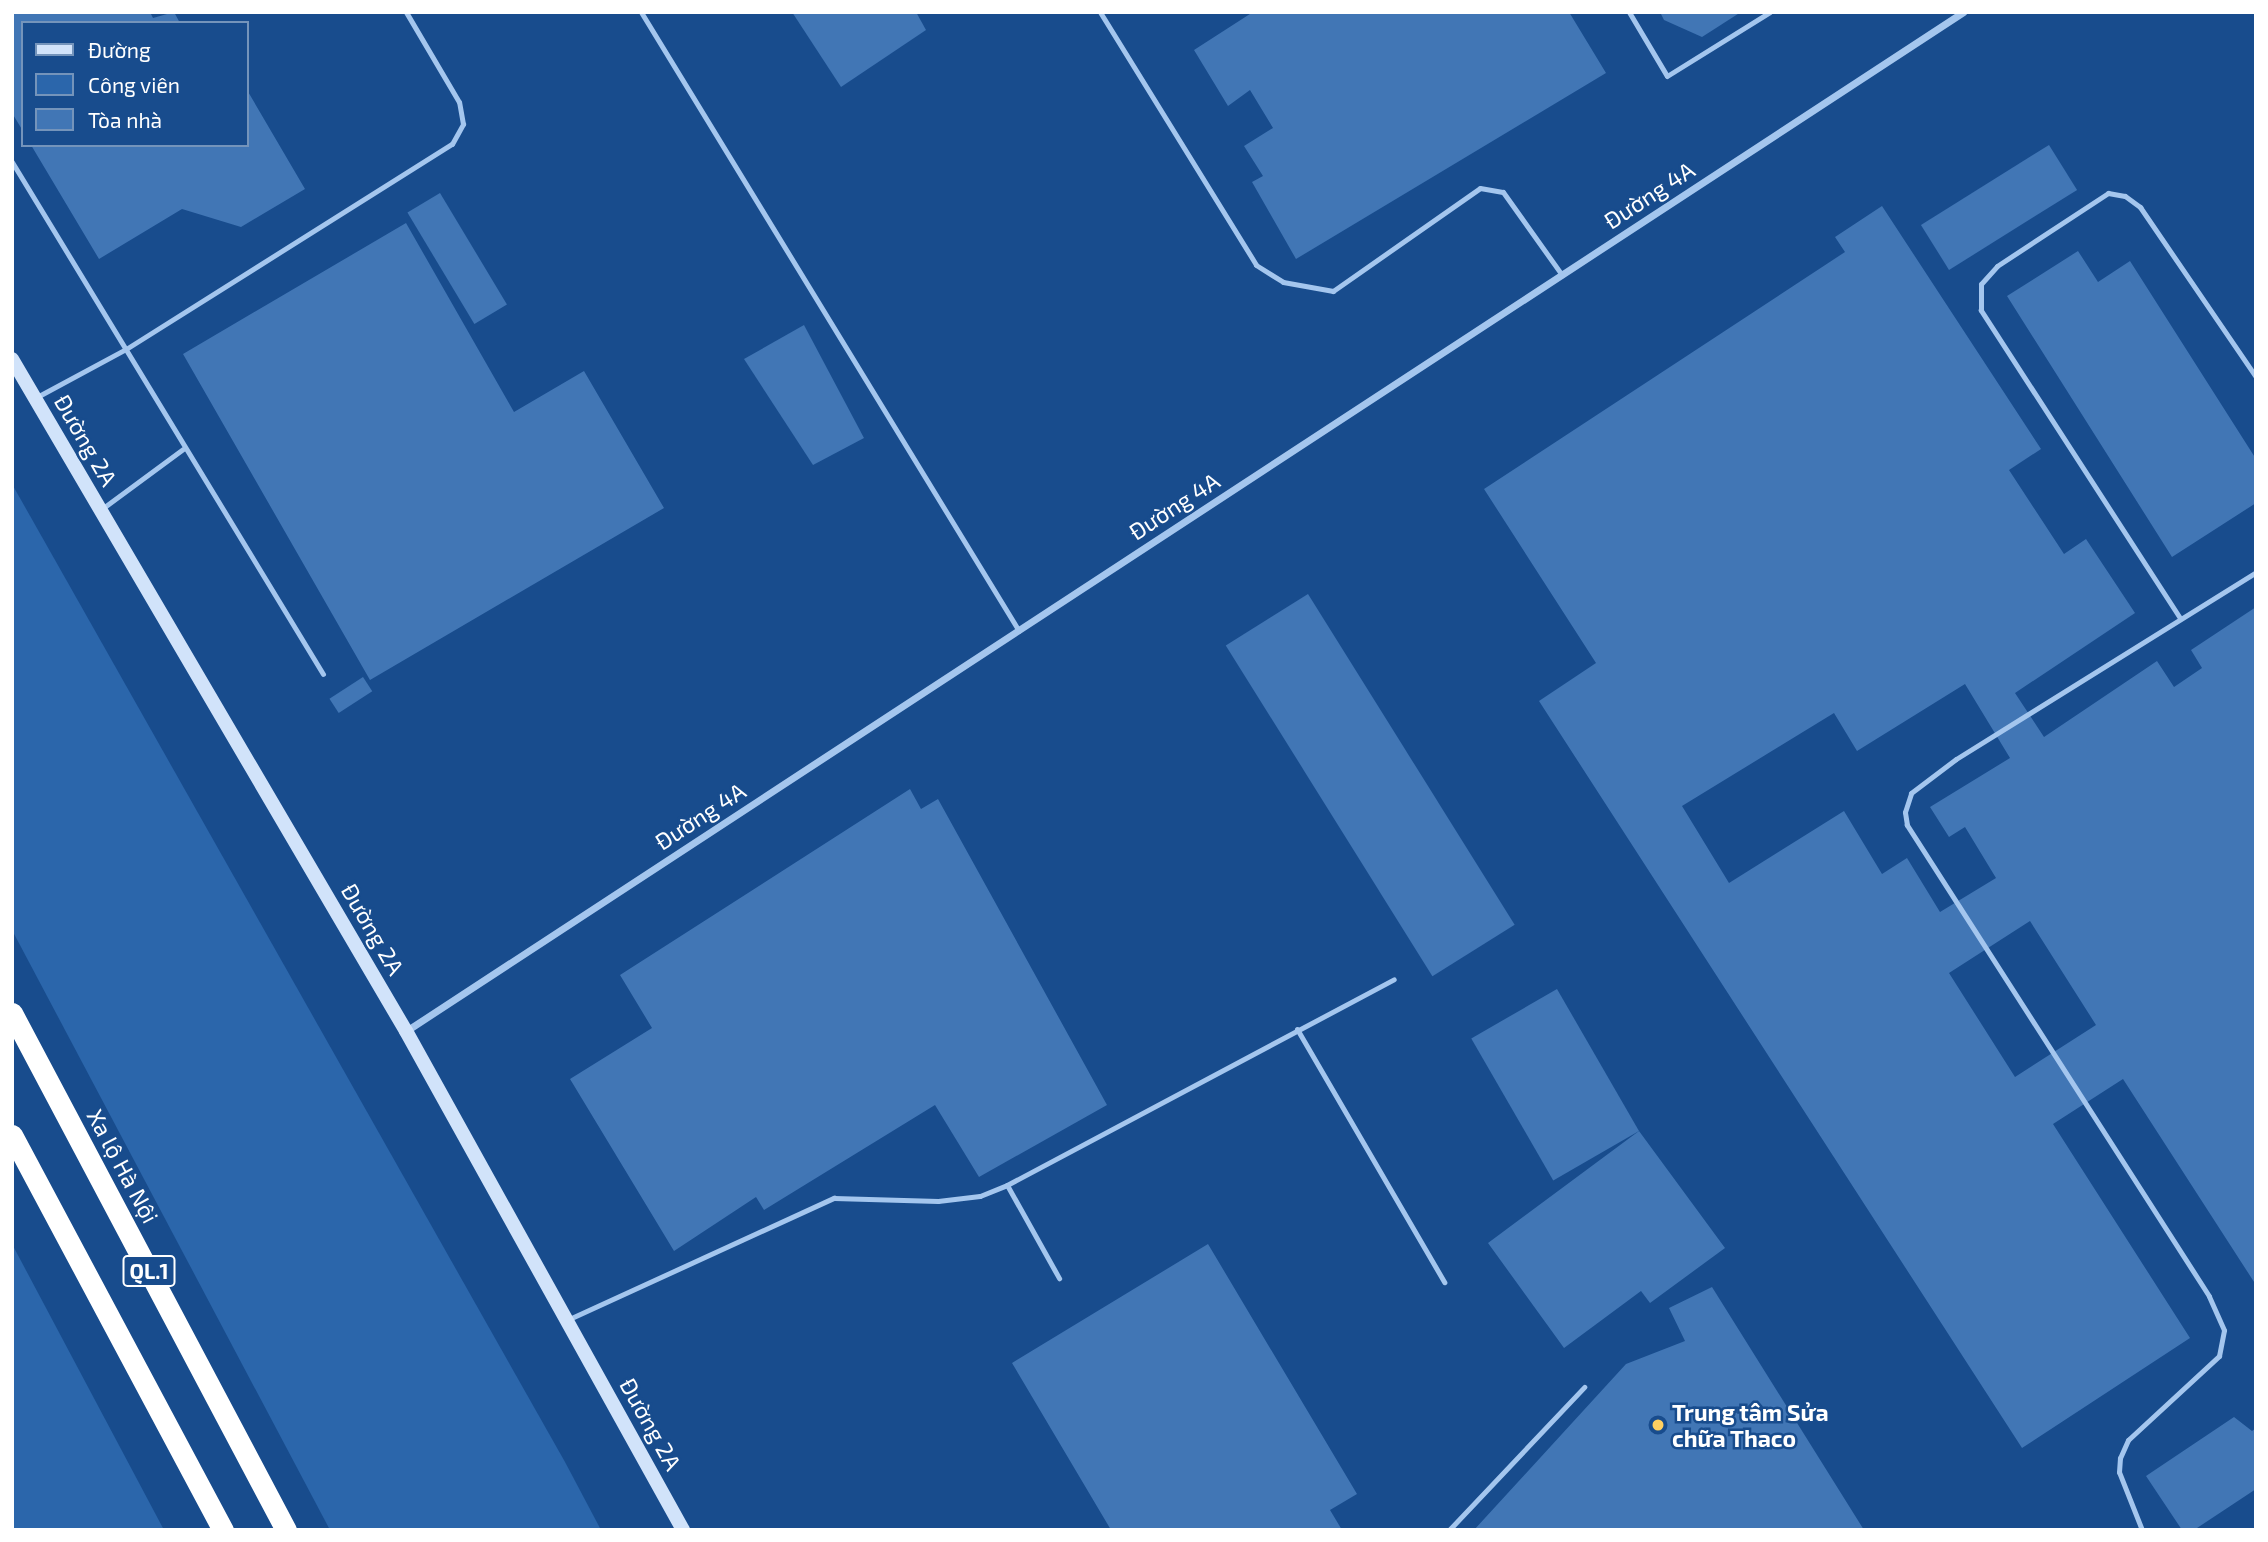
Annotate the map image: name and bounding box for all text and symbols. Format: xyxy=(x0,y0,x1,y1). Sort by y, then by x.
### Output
legend xyxy=(21,21,248,147)
text: Đường xyxy=(88,37,151,62)
text: Công viên xyxy=(88,72,180,97)
text: Tòa nhà xyxy=(88,107,162,132)
street label: Đường 4A xyxy=(1599,156,1699,234)
street label: Đường 2A xyxy=(49,389,123,491)
street label: Đường 4A xyxy=(1124,467,1224,545)
street label: Đường 4A xyxy=(650,777,750,855)
street label: Đường 2A xyxy=(336,878,410,980)
street label: Xa lộ Hà Nội xyxy=(81,1104,165,1228)
road number: QL.1 xyxy=(121,1254,177,1288)
street label: Đường 2A xyxy=(614,1373,688,1475)
place label: Trung tâm Sửa chữa Thaco xyxy=(1672,1398,1829,1452)
marker: Trung tâm Sửa chữa Thaco xyxy=(1650,1417,1666,1433)

